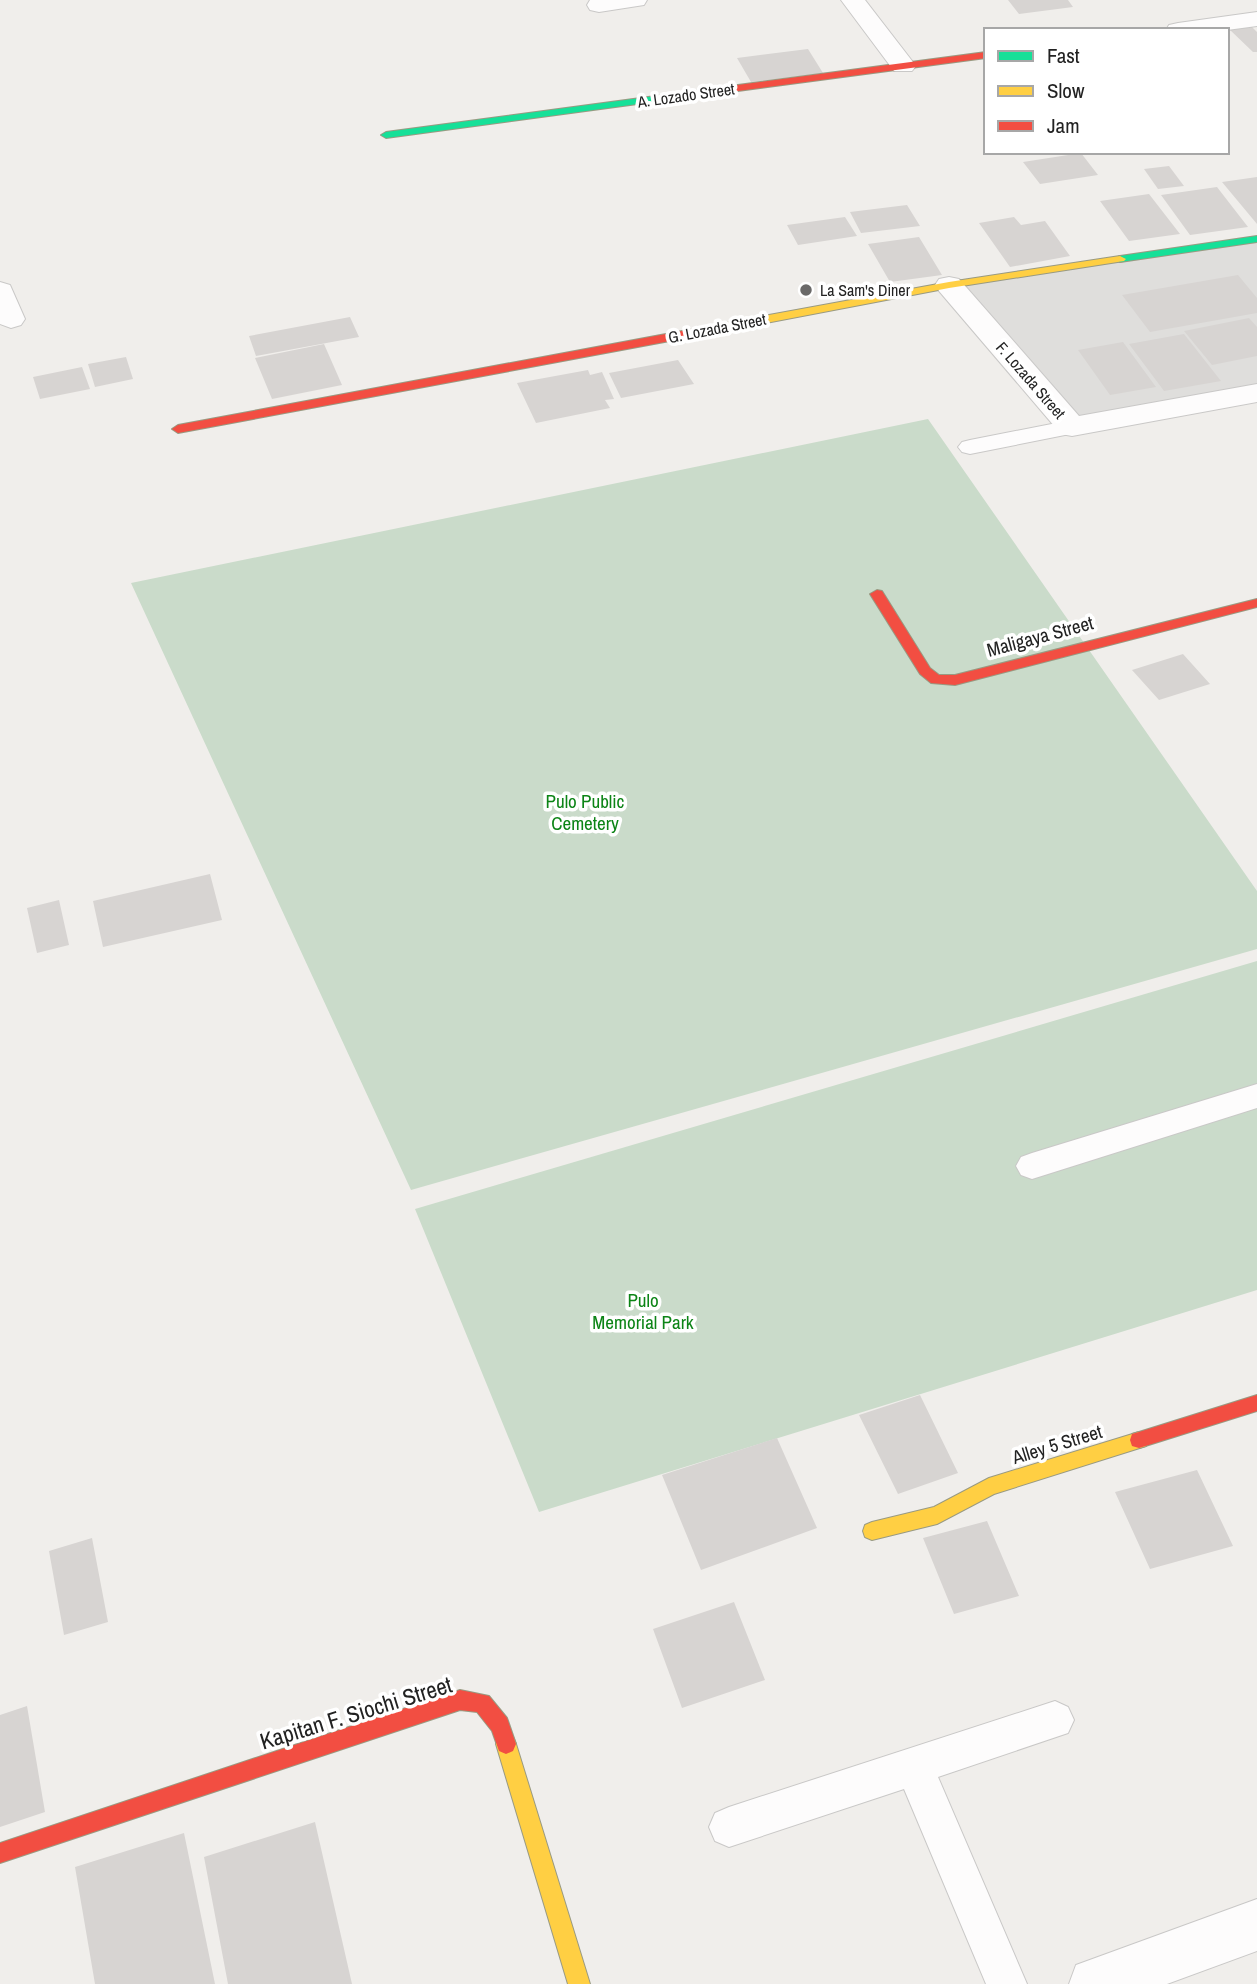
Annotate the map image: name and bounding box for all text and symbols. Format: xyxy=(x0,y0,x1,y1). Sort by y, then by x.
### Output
legend xyxy=(984,28,1229,154)
text: Fast xyxy=(1047,41,1080,70)
text: Slow xyxy=(1047,76,1085,105)
street label: A. Lozado Street xyxy=(635,77,736,113)
text: Jam xyxy=(1047,111,1080,140)
place label: La Sam's Diner xyxy=(820,279,911,301)
marker: La Sam's Diner xyxy=(798,282,814,298)
street label: G. Lozada Street xyxy=(666,308,768,348)
street label: F. Lozada Street xyxy=(991,337,1071,424)
street label: Maligaya Street xyxy=(984,609,1097,663)
park label: Pulo Public Cemetery xyxy=(546,788,625,836)
park label: Pulo Memorial Park xyxy=(592,1287,694,1335)
street label: Alley 5 Street xyxy=(1008,1418,1106,1470)
street label: Kapitan F. Siochi Street xyxy=(256,1669,456,1756)

